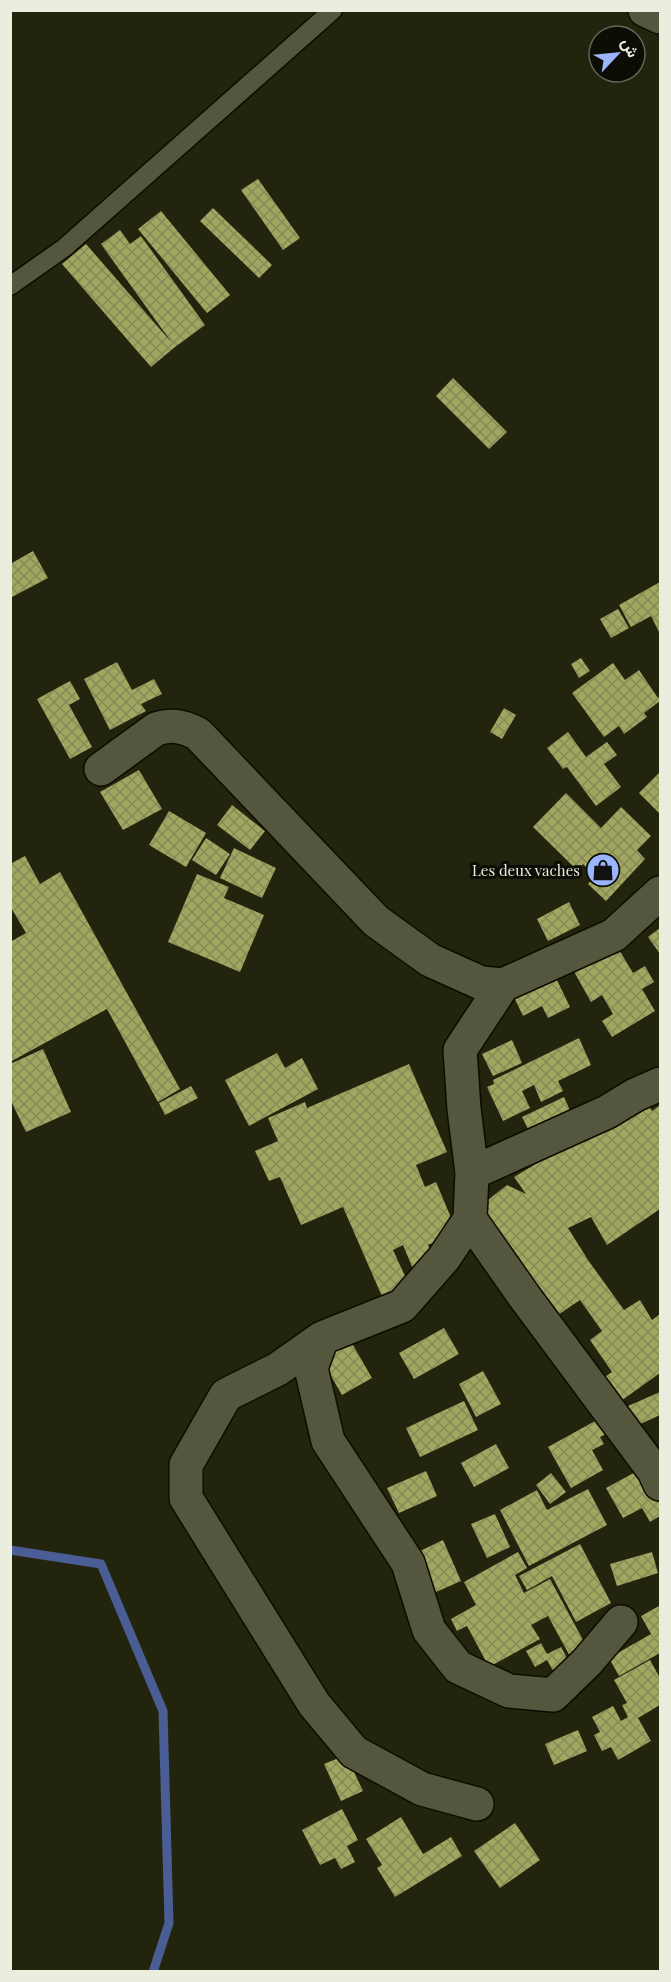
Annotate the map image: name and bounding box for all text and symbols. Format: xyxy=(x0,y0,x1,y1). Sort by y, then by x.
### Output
north arrow xyxy=(587,24,647,84)
text: ش xyxy=(617,34,645,60)
shop icon: Les deux vaches xyxy=(585,852,621,888)
place label: Les deux vaches xyxy=(472,860,580,880)

